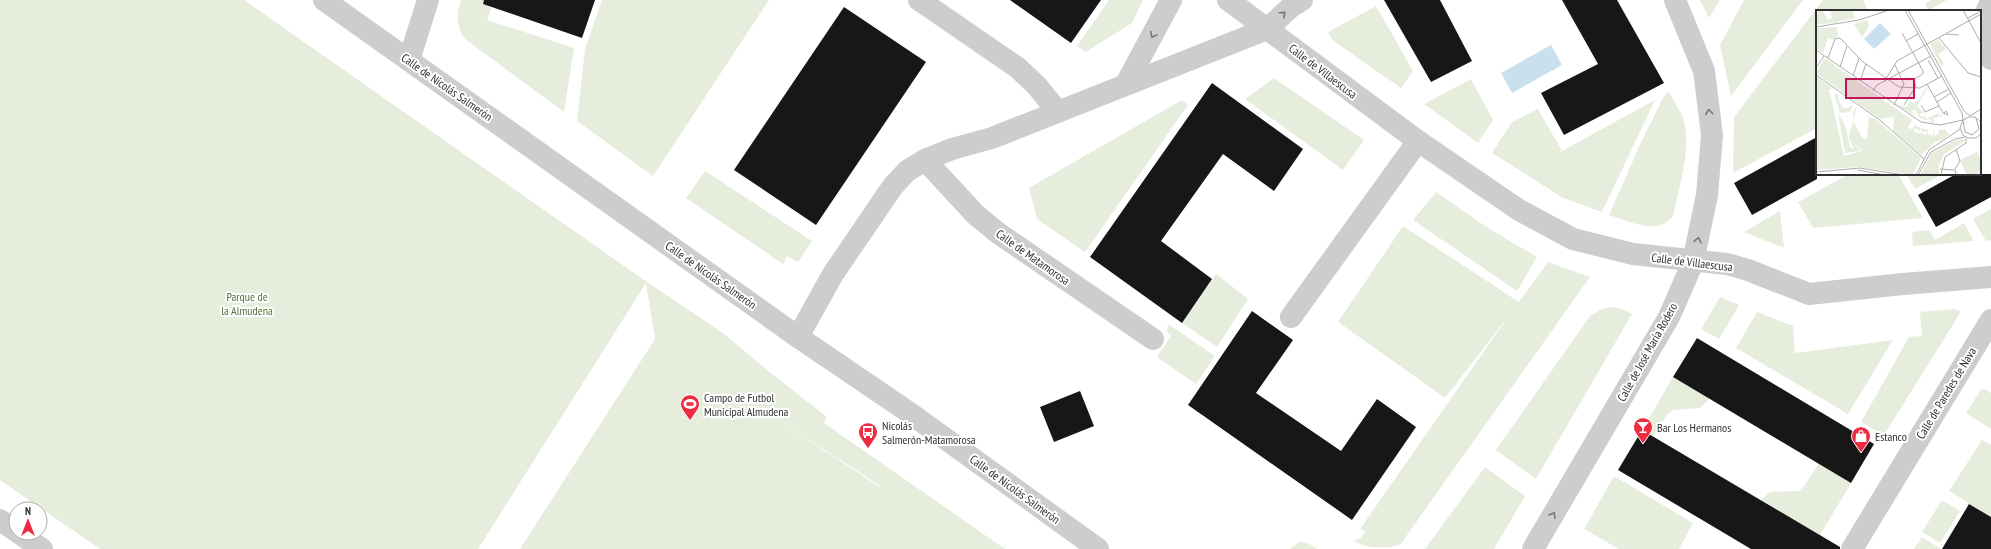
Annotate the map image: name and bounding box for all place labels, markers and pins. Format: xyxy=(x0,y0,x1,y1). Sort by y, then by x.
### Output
place label: Campo de Futbol Municipal Almudena xyxy=(704,390,789,419)
sports icon: Campo de Futbol Municipal Almudena xyxy=(679,393,701,421)
bar icon: Bar Los Hermanos xyxy=(1632,416,1654,444)
place label: Nicolás Salmerón-Matamorosa xyxy=(882,418,976,447)
place label: Bar Los Hermanos xyxy=(1657,420,1731,435)
bus stop icon: Nicolás Salmerón-Matamorosa xyxy=(857,421,879,449)
shop icon: Estanco xyxy=(1850,425,1872,453)
place label: Estanco xyxy=(1875,429,1907,444)

